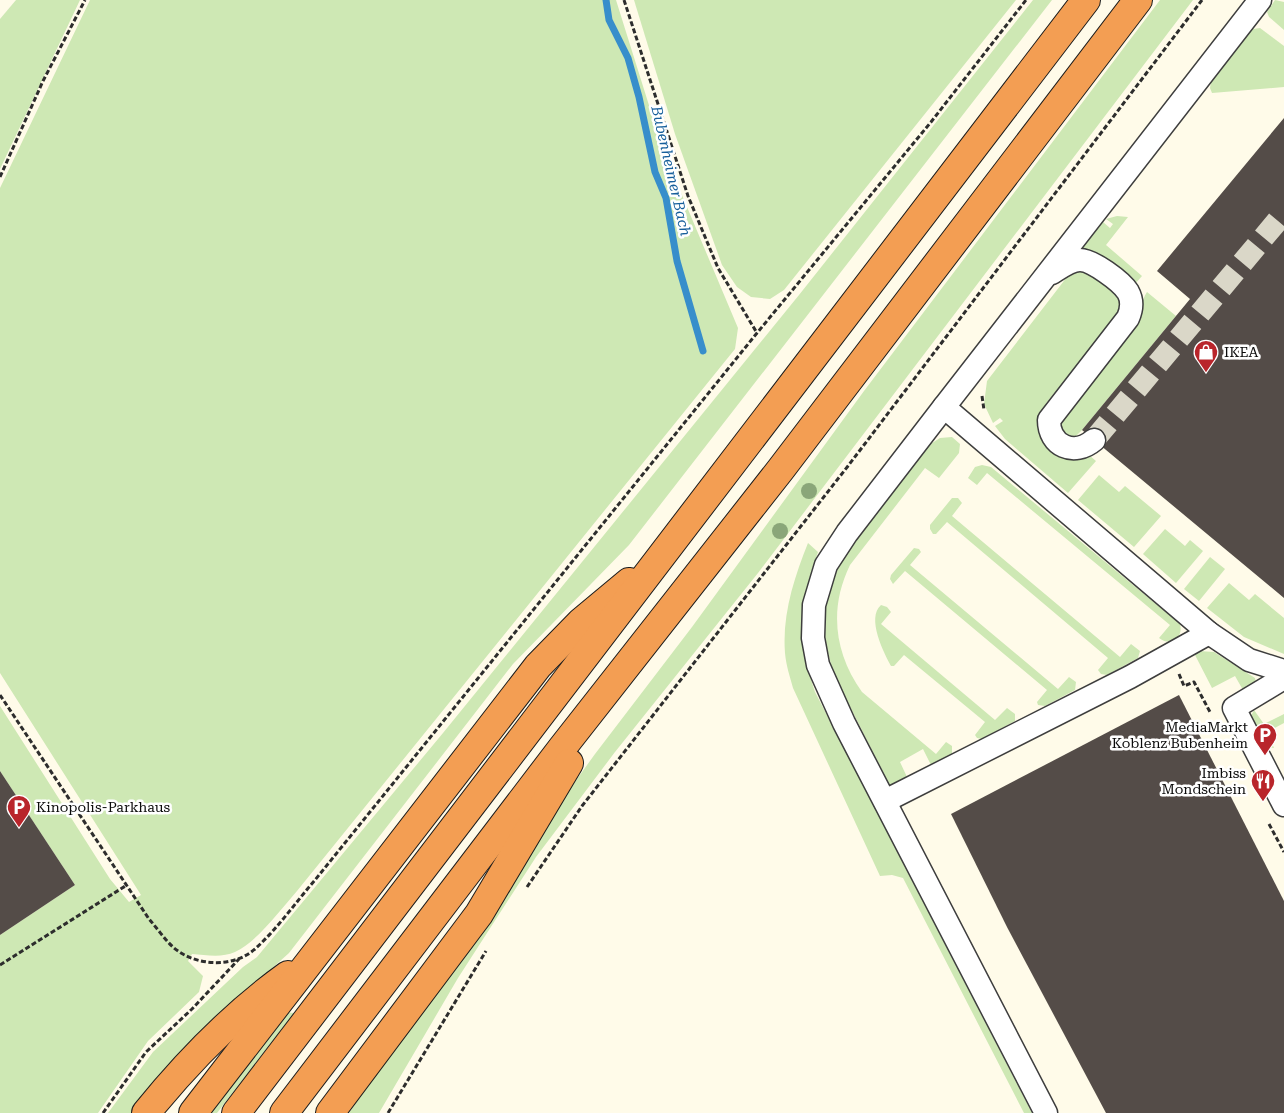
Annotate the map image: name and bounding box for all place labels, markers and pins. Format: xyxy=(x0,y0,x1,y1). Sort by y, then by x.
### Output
shop icon: IKEA xyxy=(1193,339,1219,373)
place label: IKEA xyxy=(1224,344,1258,360)
place label: MediaMarkt Koblenz Bubenheim xyxy=(1112,719,1248,751)
parking icon: MediaMarkt Koblenz Bubenheim xyxy=(1252,722,1278,756)
place label: Imbiss Mondschein xyxy=(1162,765,1246,797)
restaurant icon: Imbiss Mondschein xyxy=(1250,768,1276,802)
parking icon: Kinopolis-Parkhaus xyxy=(6,794,32,828)
place label: Kinopolis-Parkhaus xyxy=(36,799,171,815)

